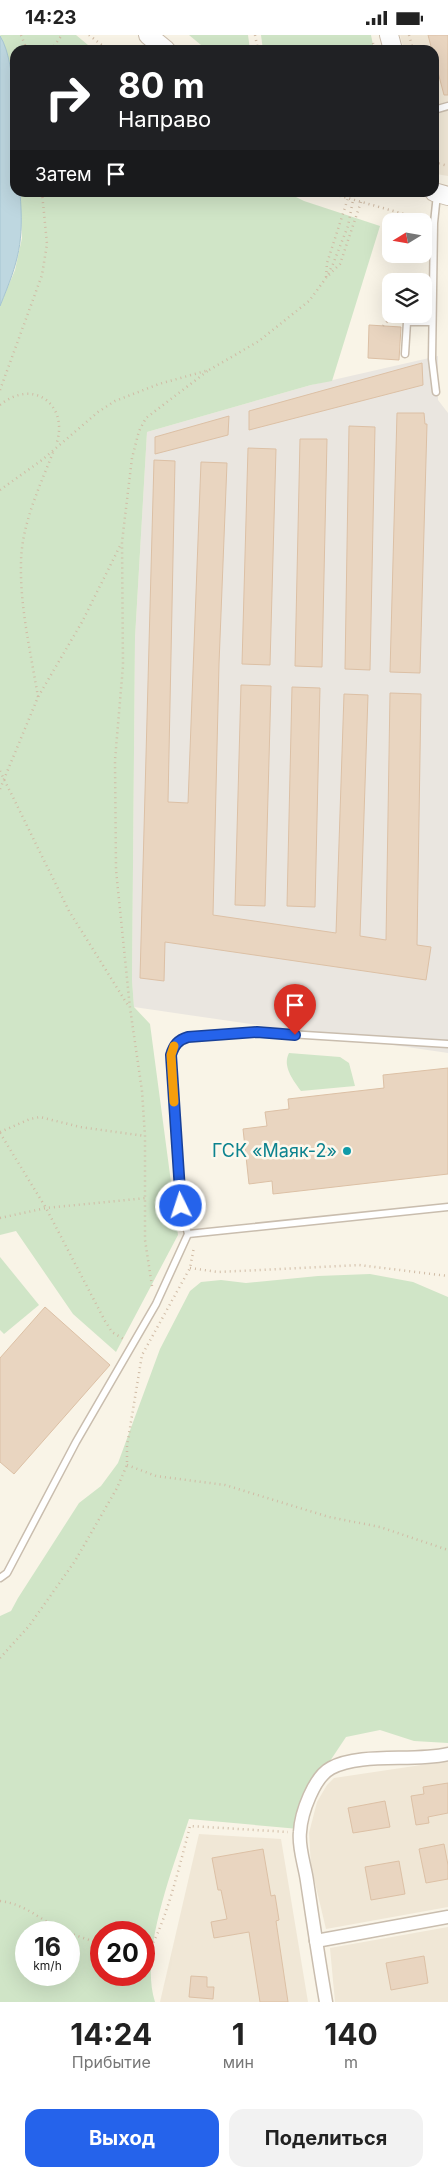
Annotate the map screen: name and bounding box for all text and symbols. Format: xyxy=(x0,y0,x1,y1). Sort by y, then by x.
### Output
text: 14:23 xyxy=(25,6,77,29)
text: 80 m xyxy=(118,64,205,106)
icon: right xyxy=(35,65,100,130)
text: Направо xyxy=(118,106,211,132)
icon: arrive xyxy=(102,160,130,188)
text: Затем xyxy=(35,163,92,186)
north arrow xyxy=(382,213,432,263)
map controls xyxy=(382,213,432,323)
button: layers xyxy=(382,273,432,323)
pin xyxy=(274,984,316,1035)
icon: arrive xyxy=(281,991,309,1019)
place label: ГСК «Маяк-2» xyxy=(212,1140,337,1161)
marker: ГСК «Маяк-2» xyxy=(341,1145,353,1157)
position arrow xyxy=(154,1179,206,1231)
speed limit sign: 20 xyxy=(90,1921,155,1986)
text: 16 xyxy=(34,1932,61,1962)
text: km/h xyxy=(33,1958,62,1973)
text: 14:24 xyxy=(70,2016,152,2052)
text: 1 xyxy=(232,2016,245,2052)
text: 140 xyxy=(324,2016,378,2052)
text: Прибытие xyxy=(72,2052,151,2072)
text: мин xyxy=(223,2052,254,2072)
text: m xyxy=(344,2052,358,2072)
button: Выход xyxy=(25,2109,219,2167)
button: Поделиться xyxy=(229,2109,423,2167)

